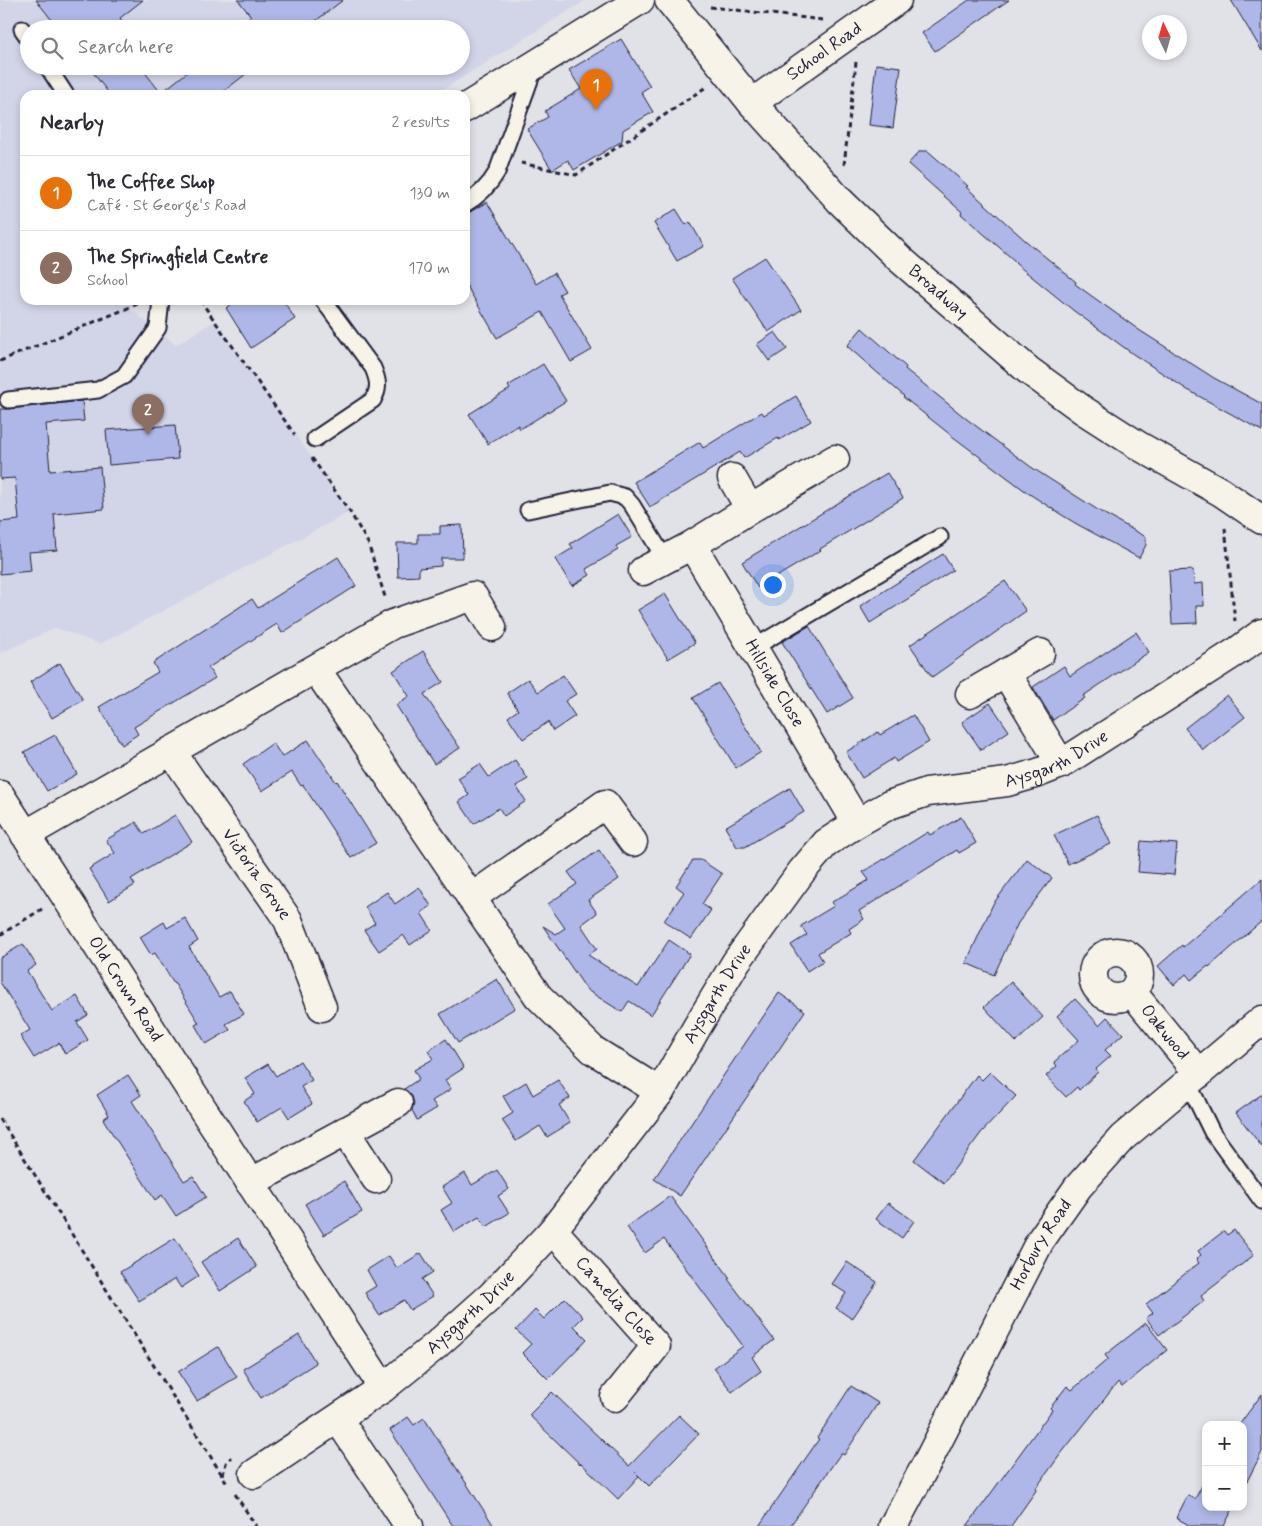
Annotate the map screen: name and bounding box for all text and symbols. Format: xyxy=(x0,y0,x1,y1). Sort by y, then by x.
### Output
north arrow xyxy=(1142,15,1187,60)
street label: School Road xyxy=(782,16,867,87)
search box xyxy=(20,20,470,75)
icon: search xyxy=(38,34,66,62)
text: Search here xyxy=(78,35,174,60)
pin: 1 xyxy=(580,69,612,110)
text: Nearby xyxy=(40,109,104,137)
text: 2 results xyxy=(392,112,450,133)
text: The Coffee Shop xyxy=(87,170,215,195)
text: 1 xyxy=(52,183,60,204)
text: 130 m xyxy=(409,183,450,204)
text: Café · St George's Road xyxy=(87,195,246,216)
text: The Springfield Centre xyxy=(87,245,268,270)
text: 2 xyxy=(52,258,60,279)
text: 170 m xyxy=(408,258,450,279)
street label: Broadway xyxy=(903,259,973,325)
text: School xyxy=(87,270,128,291)
pin: 2 xyxy=(132,394,164,435)
your location xyxy=(760,572,786,598)
street label: Hillside Close xyxy=(739,635,810,732)
street label: Aysgarth Drive xyxy=(1002,725,1113,794)
street label: Victoria Grove xyxy=(216,824,297,925)
street label: Old Crown Road xyxy=(82,932,168,1046)
street label: Aysgarth Drive xyxy=(678,939,757,1048)
street label: Oakwood xyxy=(1135,999,1195,1065)
street label: Horbury Road xyxy=(1005,1194,1078,1294)
street label: Camelia Close xyxy=(570,1251,662,1351)
street label: Aysgarth Drive xyxy=(422,1265,521,1360)
map controls xyxy=(1202,1421,1247,1511)
button: + xyxy=(1202,1421,1247,1466)
button: − xyxy=(1202,1466,1247,1511)

